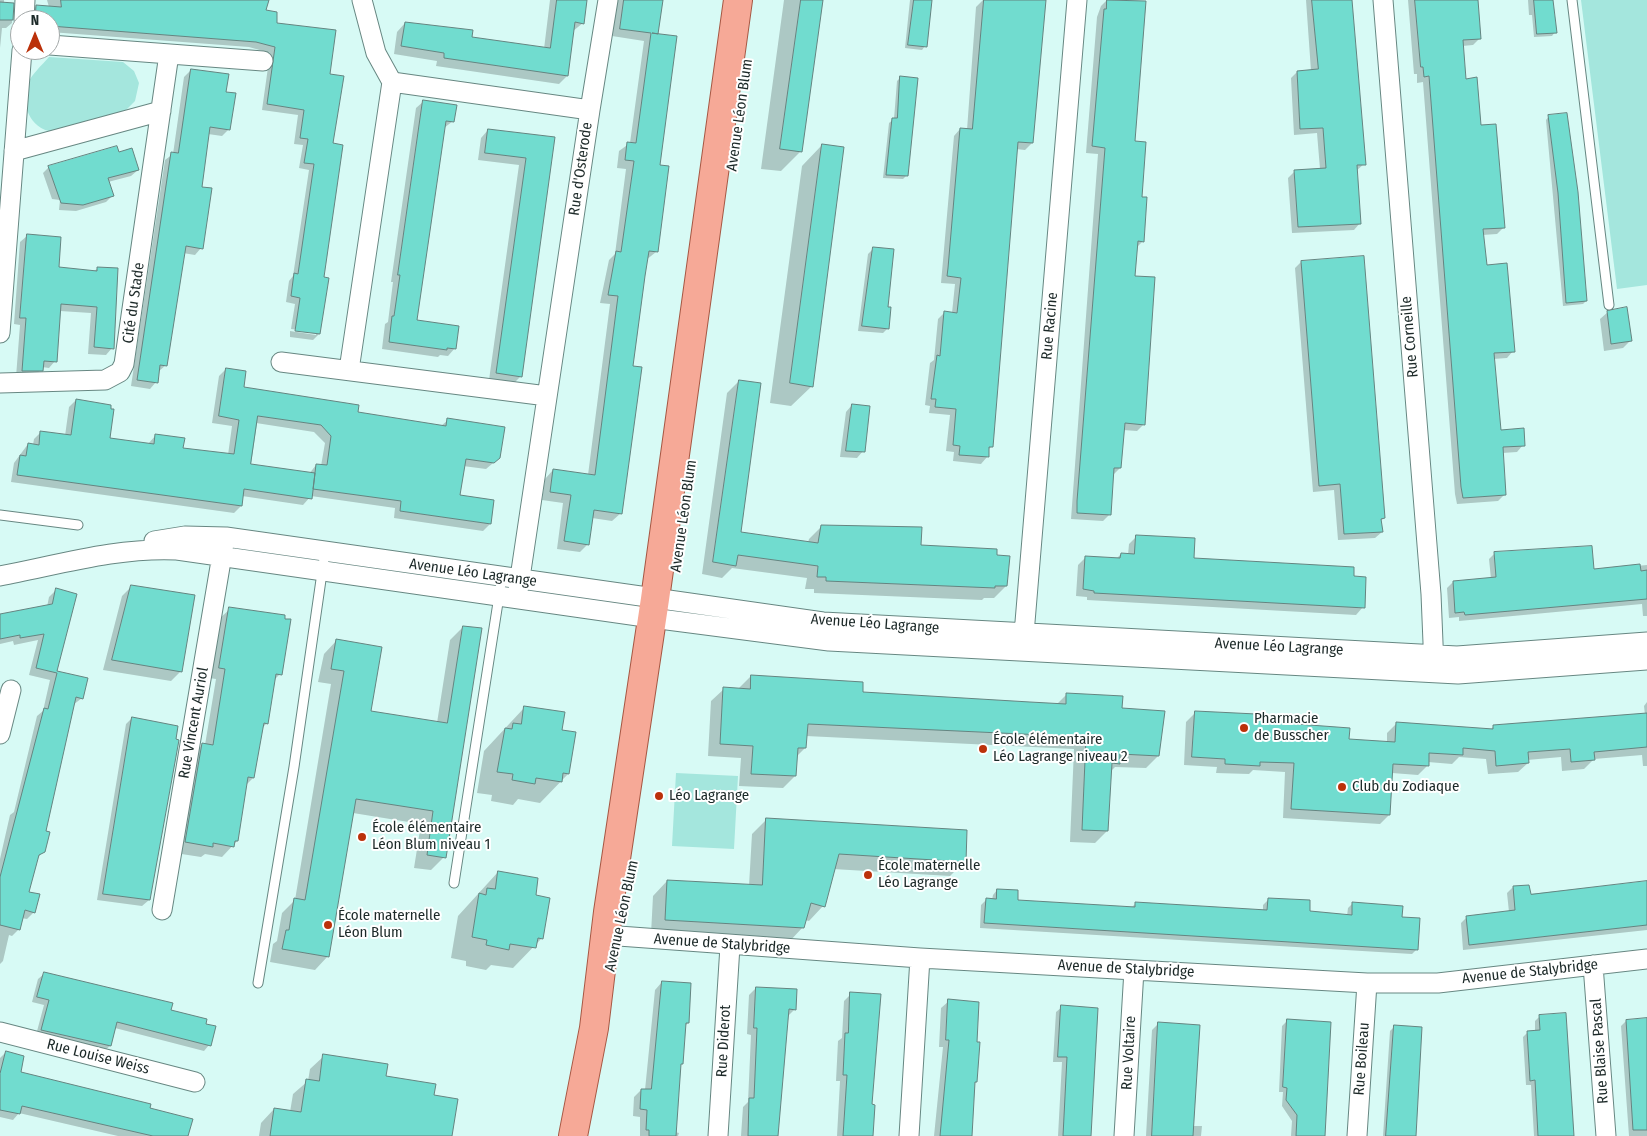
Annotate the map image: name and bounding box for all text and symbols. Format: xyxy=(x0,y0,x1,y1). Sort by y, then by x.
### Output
north arrow xyxy=(10,10,60,60)
text: N xyxy=(31,12,39,29)
street label: Avenue Léon Blum xyxy=(723,58,757,172)
street label: Rue d'Osterode xyxy=(566,121,596,217)
street label: Cité du Stade xyxy=(119,261,149,345)
street label: Rue Racine xyxy=(1038,291,1062,361)
street label: Rue Corneille xyxy=(1397,295,1423,379)
street label: Avenue Léon Blum xyxy=(667,459,701,573)
street label: Avenue Léo Lagrange xyxy=(408,555,538,591)
street label: Avenue Léo Lagrange xyxy=(810,611,940,637)
street label: Avenue Léo Lagrange xyxy=(1214,635,1344,659)
street label: Rue Vincent Auriol xyxy=(175,666,213,780)
place label: Pharmacie de Busscher xyxy=(1254,710,1329,745)
marker: Pharmacie de Busscher xyxy=(1238,722,1250,734)
place label: École élémentaire Léo Lagrange niveau 2 xyxy=(993,731,1128,766)
marker: École élémentaire Léo Lagrange niveau 2 xyxy=(977,743,989,755)
place label: Club du Zodiaque xyxy=(1352,778,1459,796)
marker: Club du Zodiaque xyxy=(1336,781,1348,793)
place label: Léo Lagrange xyxy=(669,787,749,805)
marker: Léo Lagrange xyxy=(653,790,665,802)
place label: École élémentaire Léon Blum niveau 1 xyxy=(372,819,490,854)
marker: École élémentaire Léon Blum niveau 1 xyxy=(356,831,368,843)
place label: École maternelle Léo Lagrange xyxy=(878,857,980,892)
street label: Avenue Léon Blum xyxy=(601,859,643,973)
marker: École maternelle Léo Lagrange xyxy=(862,869,874,881)
place label: École maternelle Léon Blum xyxy=(338,907,440,942)
marker: École maternelle Léon Blum xyxy=(322,919,334,931)
street label: Avenue de Stalybridge xyxy=(653,930,791,958)
street label: Avenue de Stalybridge xyxy=(1057,956,1195,982)
street label: Avenue de Stalybridge xyxy=(1461,956,1599,988)
street label: Rue Blaise Pascal xyxy=(1587,998,1613,1104)
street label: Rue Diderot xyxy=(713,1004,735,1078)
street label: Rue Voltaire xyxy=(1118,1015,1140,1091)
street label: Rue Boileau xyxy=(1350,1022,1374,1096)
street label: Rue Louise Weiss xyxy=(45,1036,151,1078)

